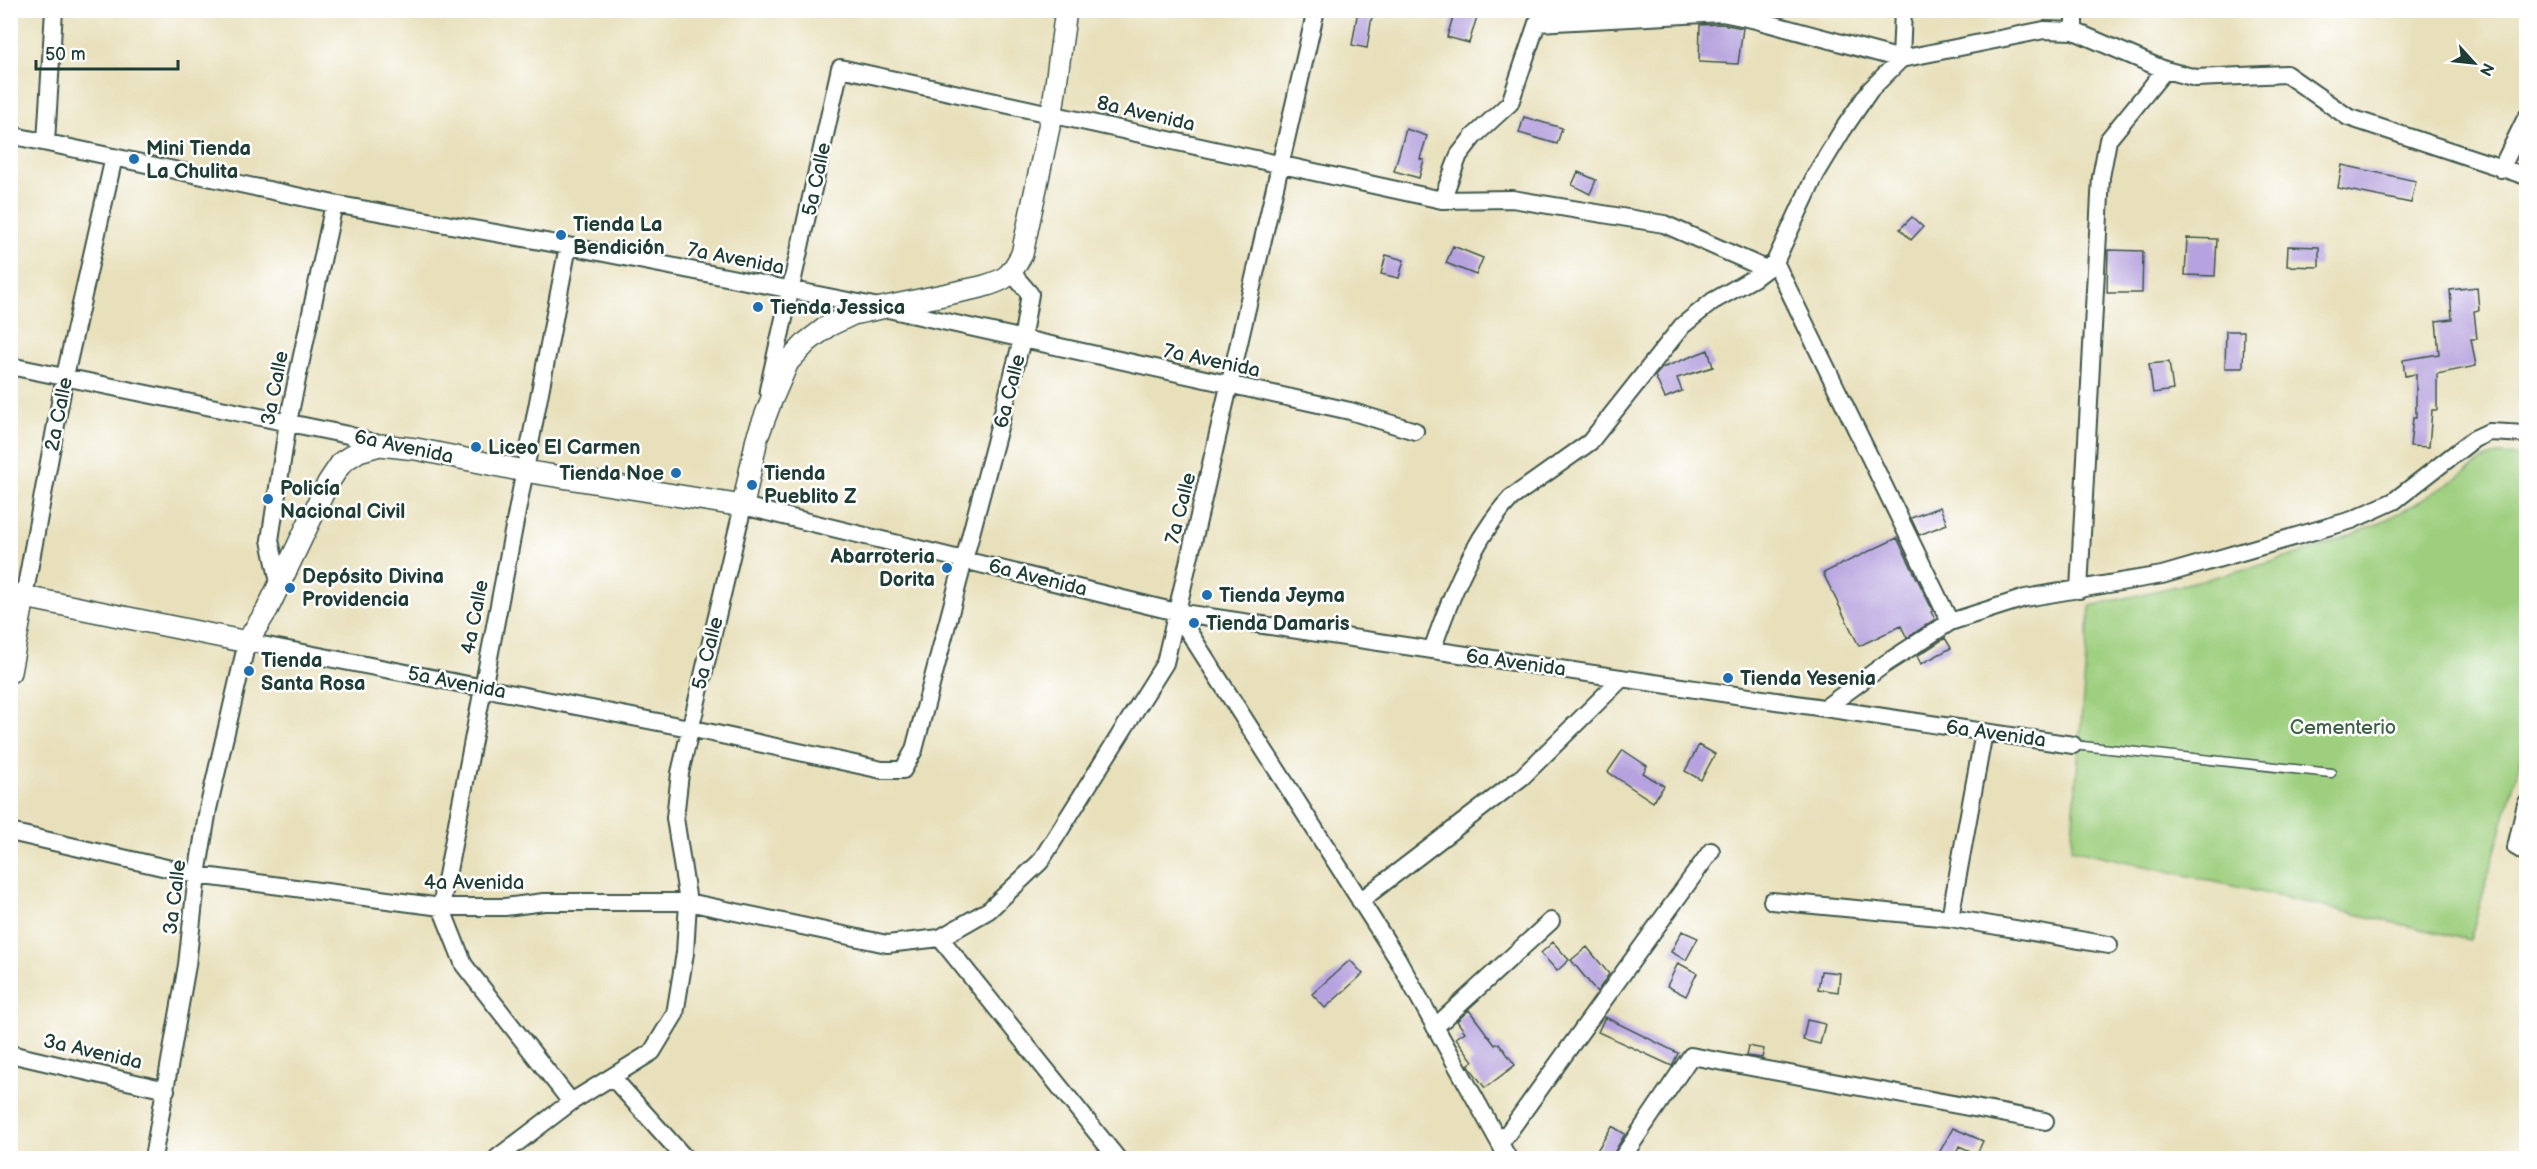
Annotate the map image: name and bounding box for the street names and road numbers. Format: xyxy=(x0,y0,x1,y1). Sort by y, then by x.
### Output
street label: 8a Avenida xyxy=(1094,91,1197,137)
street label: 5a Calle xyxy=(798,140,836,218)
street label: 7a Avenida xyxy=(685,238,786,280)
street label: 7a Avenida xyxy=(1161,339,1262,383)
street label: 3a Calle xyxy=(256,349,294,427)
street label: 6a Calle xyxy=(989,352,1031,431)
street label: 2a Calle xyxy=(40,375,78,453)
street label: 6a Avenida xyxy=(352,425,456,469)
street label: 7a Calle xyxy=(1161,470,1201,546)
street label: 6a Avenida xyxy=(986,554,1089,602)
street label: 4a Calle xyxy=(456,578,494,656)
street label: 5a Calle xyxy=(687,614,729,692)
street label: 6a Avenida xyxy=(1464,644,1567,682)
street label: 5a Avenida xyxy=(405,662,508,704)
street label: 6a Avenida xyxy=(1944,715,2047,753)
street label: 3a Calle xyxy=(158,858,192,936)
street label: 4a Avenida xyxy=(424,871,524,895)
street label: 3a Avenida xyxy=(41,1029,145,1075)

